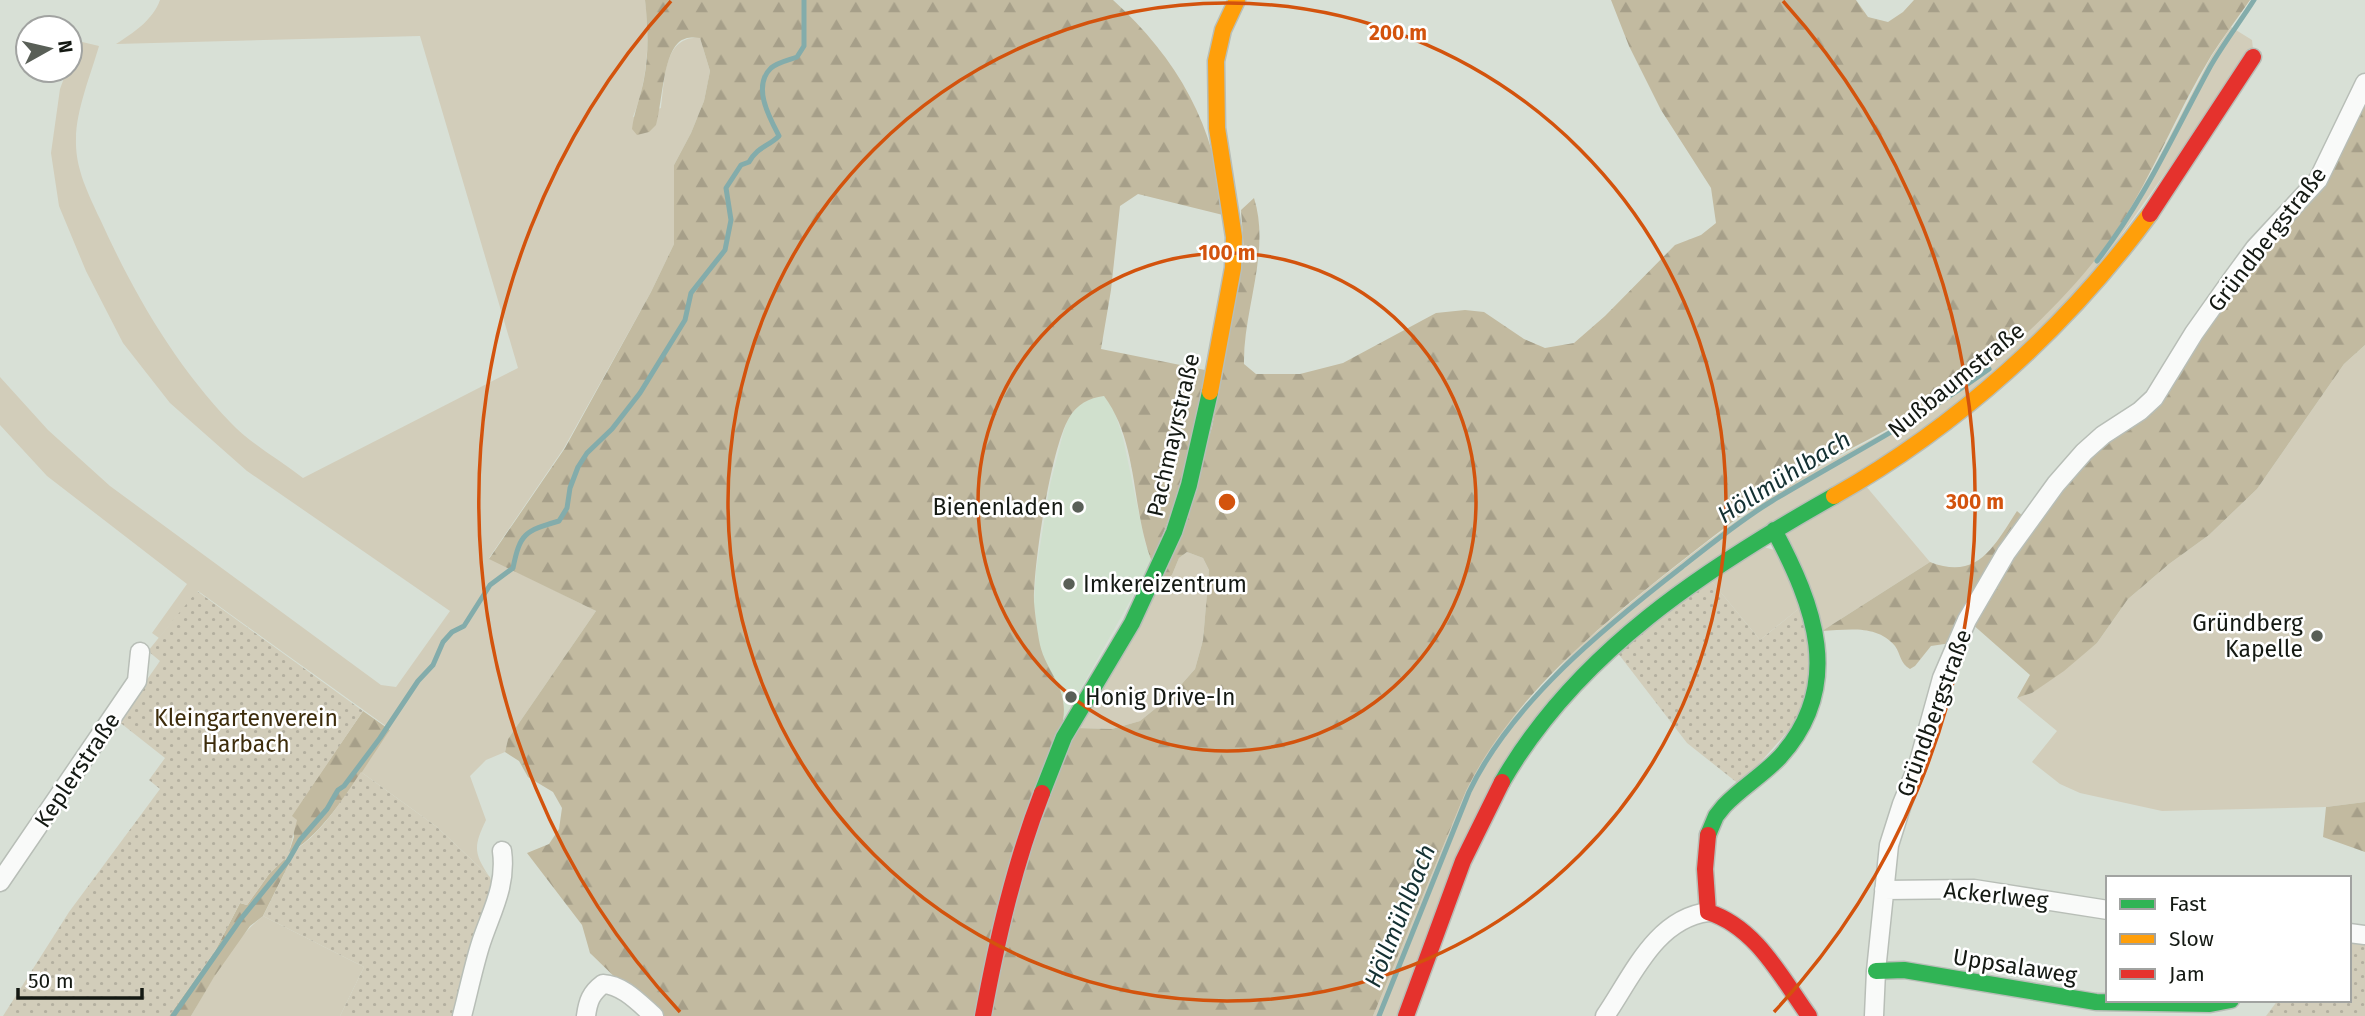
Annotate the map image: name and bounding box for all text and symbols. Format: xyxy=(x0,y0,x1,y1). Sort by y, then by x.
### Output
north arrow xyxy=(14,14,84,84)
text: 200 m xyxy=(1369,20,1427,46)
text: N xyxy=(53,39,78,55)
street label: Gründbergstraße xyxy=(2202,161,2332,317)
text: 100 m xyxy=(1198,240,1256,266)
street label: Nußbaumstraße xyxy=(1882,316,2030,444)
street label: Pachmayrstraße xyxy=(1141,351,1205,519)
water label: Höllmühlbach xyxy=(1712,425,1856,529)
text: 300 m xyxy=(1945,489,2004,515)
centre of rings xyxy=(1215,490,1239,514)
place label: Bienenladen xyxy=(933,493,1064,521)
marker: Bienenladen xyxy=(1070,499,1086,515)
place label: Imkereizentrum xyxy=(1083,570,1247,598)
marker: Imkereizentrum xyxy=(1061,576,1077,592)
place label: Gründberg Kapelle xyxy=(2192,609,2303,663)
street label: Gründbergstraße xyxy=(1891,625,1977,801)
marker: Gründberg Kapelle xyxy=(2309,628,2325,644)
place label: Honig Drive-In xyxy=(1085,683,1236,711)
marker: Honig Drive-In xyxy=(1063,689,1079,705)
park label: Kleingartenverein Harbach xyxy=(154,704,338,758)
street label: Keplerstraße xyxy=(28,707,126,833)
water label: Höllmühlbach xyxy=(1359,840,1441,992)
street label: Ackerlweg xyxy=(1942,876,2050,914)
legend xyxy=(2106,876,2351,1002)
text: Fast xyxy=(2169,891,2207,917)
text: Slow xyxy=(2169,926,2214,952)
street label: Uppsalaweg xyxy=(1951,942,2079,990)
scale bar xyxy=(18,956,142,1000)
text: Jam xyxy=(2169,961,2205,987)
text: 50 m xyxy=(28,968,74,994)

